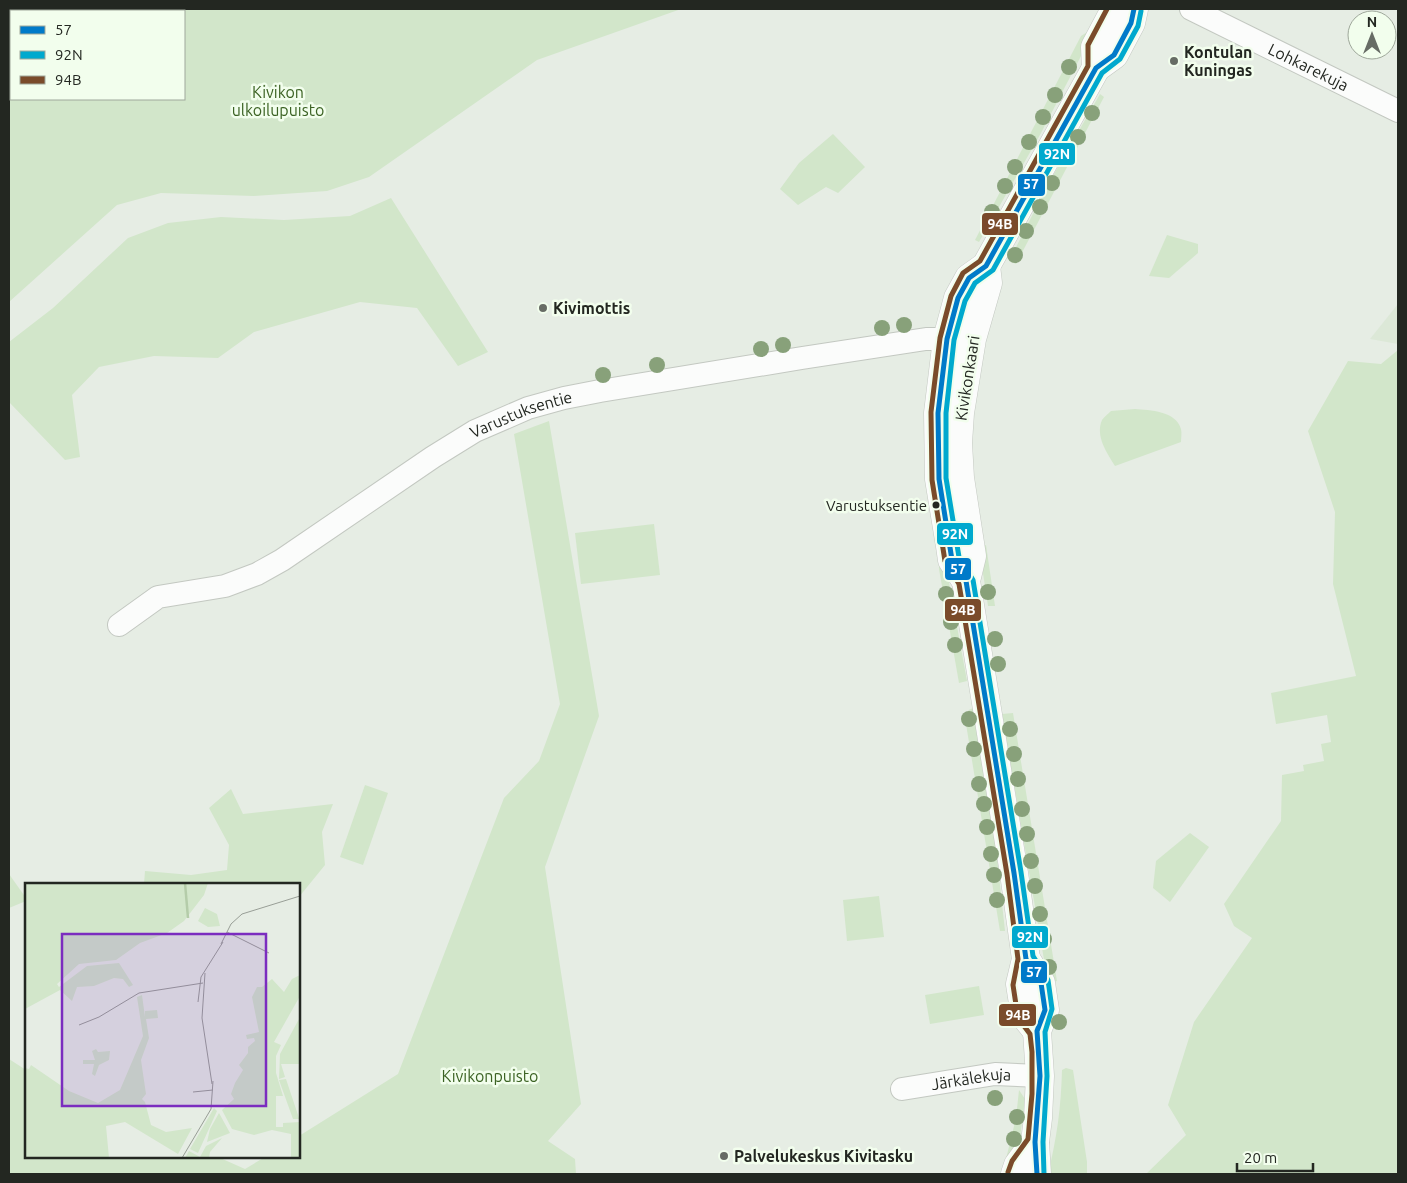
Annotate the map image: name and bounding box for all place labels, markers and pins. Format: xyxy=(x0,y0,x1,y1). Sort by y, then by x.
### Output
place label: Kontulan Kuningas xyxy=(1184,43,1252,79)
marker: Kontulan Kuningas xyxy=(1168,55,1180,67)
place label: Kivimottis xyxy=(553,299,630,317)
marker: Kivimottis xyxy=(537,302,549,314)
place label: Varustuksentie xyxy=(826,497,927,514)
marker: Varustuksentie xyxy=(931,500,941,510)
place label: Palvelukeskus Kivitasku xyxy=(734,1147,913,1165)
marker: Palvelukeskus Kivitasku xyxy=(718,1150,730,1162)

